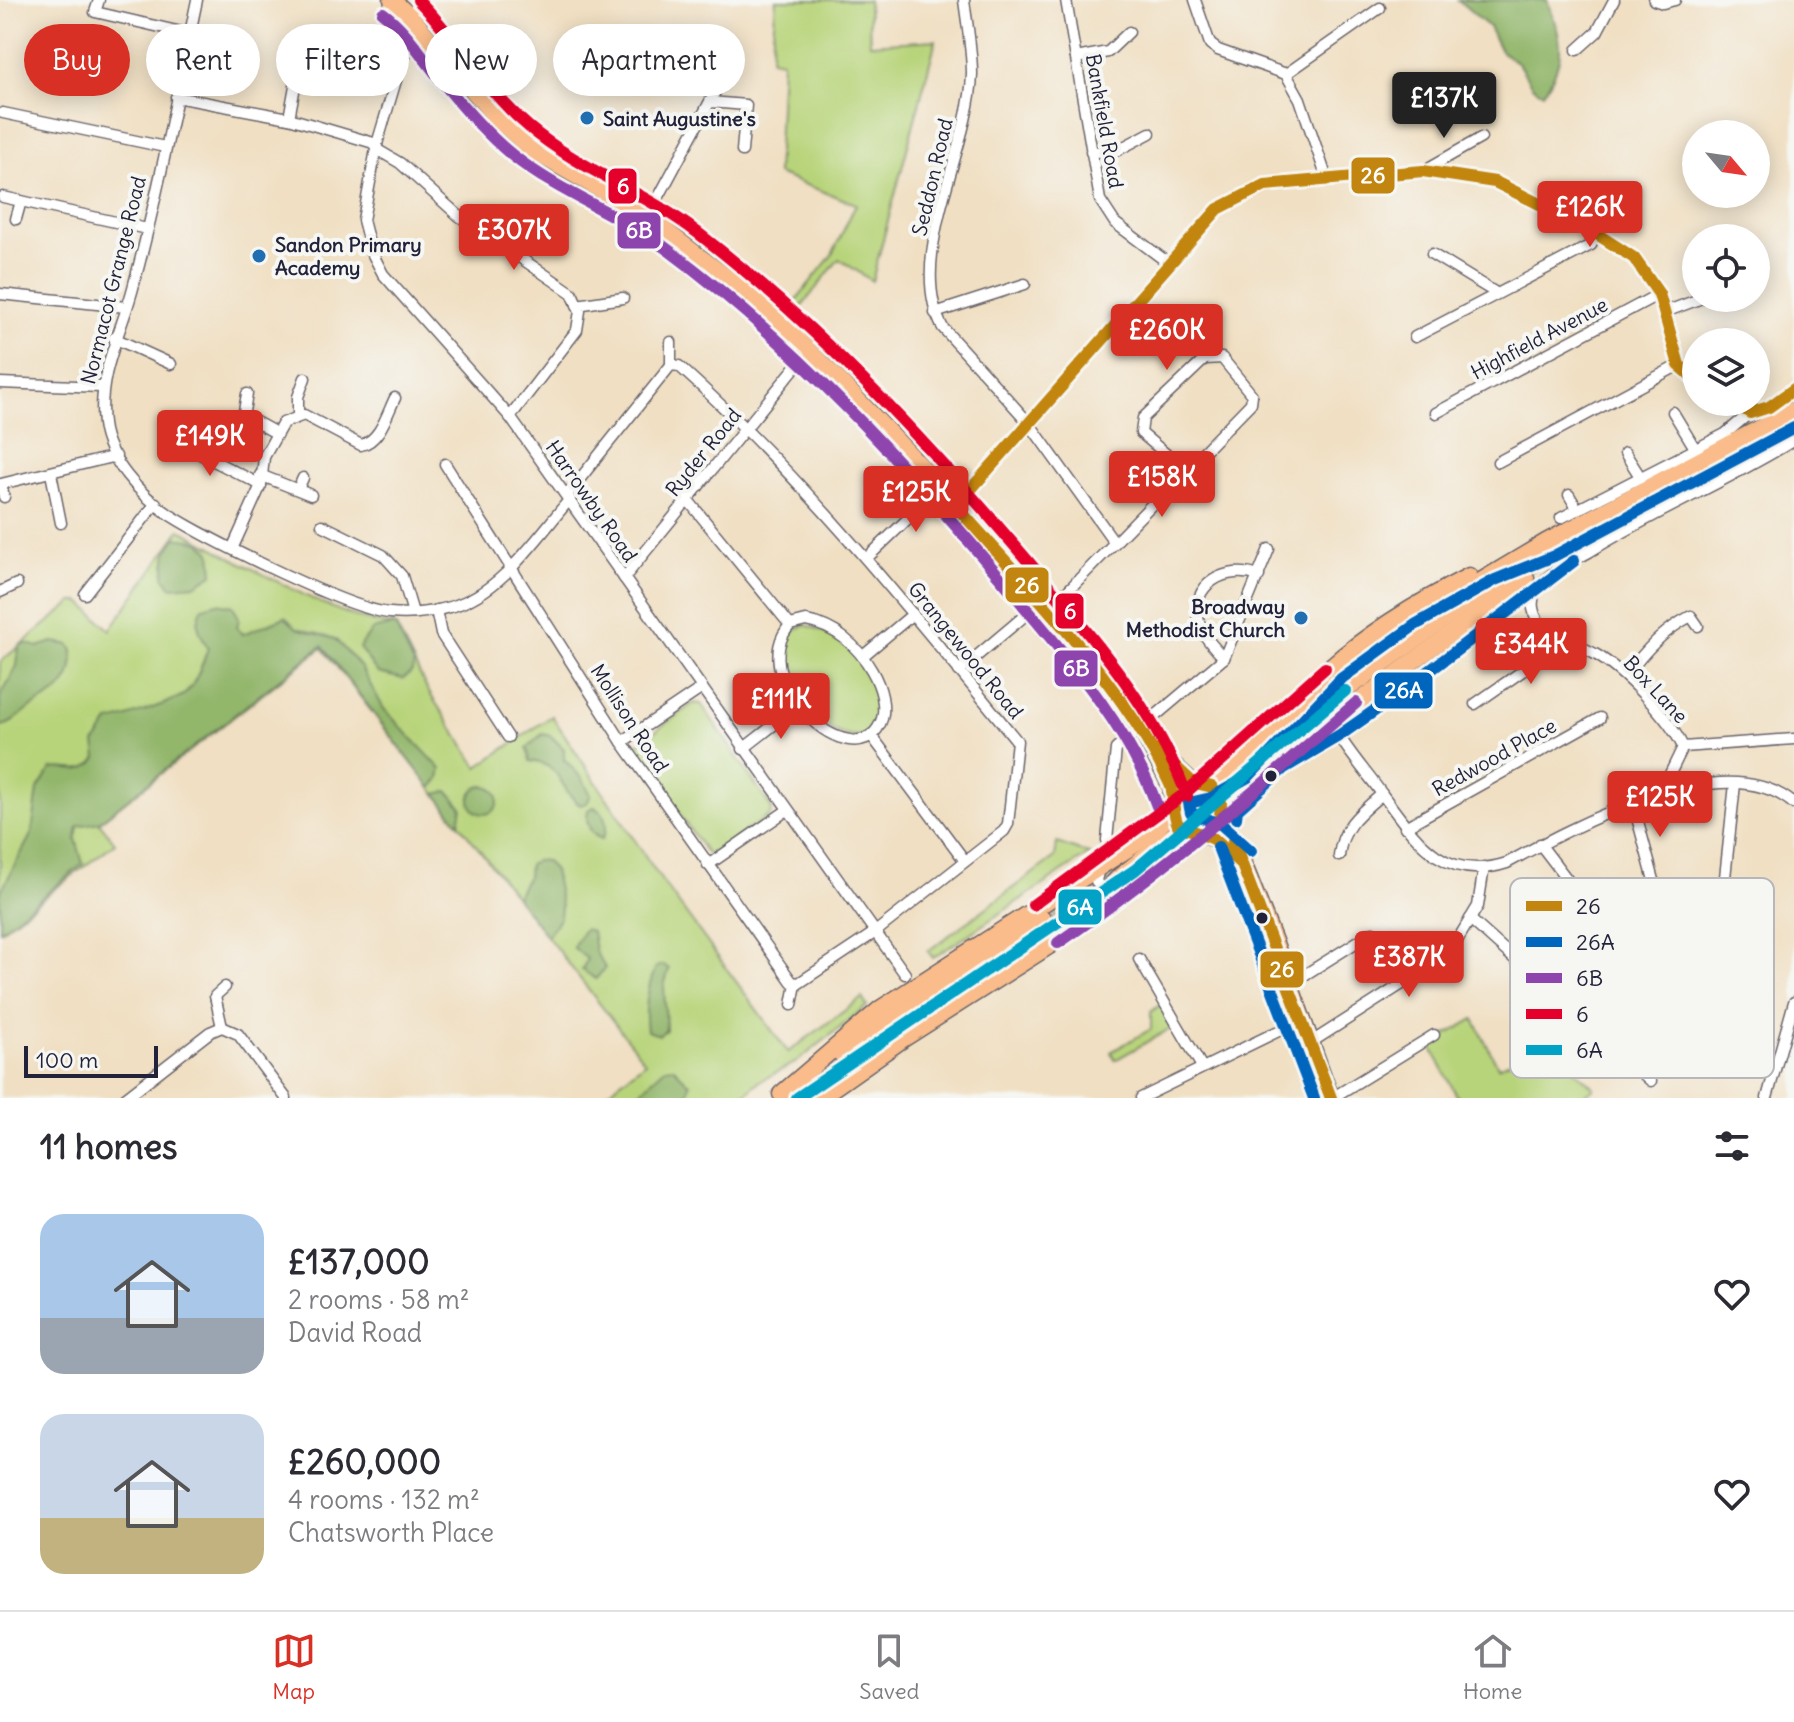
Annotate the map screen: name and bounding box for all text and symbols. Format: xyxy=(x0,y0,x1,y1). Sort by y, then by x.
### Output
chip: Buy xyxy=(24,24,130,96)
chip: Rent xyxy=(146,24,260,96)
chip: Filters xyxy=(276,24,409,96)
chip: New xyxy=(425,24,537,96)
chip: Apartment xyxy=(553,24,745,96)
street label: Bankfield Road xyxy=(1081,52,1129,190)
pin: £137K xyxy=(1388,72,1500,140)
text: £137K xyxy=(1410,81,1478,114)
place label: Saint Augustine's xyxy=(603,106,756,131)
marker: Saint Augustine's xyxy=(578,109,596,127)
street label: Seddon Road xyxy=(906,116,958,238)
north arrow xyxy=(1682,120,1770,208)
map controls xyxy=(1682,120,1770,416)
line badge: 26 xyxy=(1350,156,1396,195)
text: 26 xyxy=(1361,161,1385,189)
line badge: 6 xyxy=(607,167,638,205)
text: 6 xyxy=(617,172,629,200)
street label: Normacot Grange Road xyxy=(75,173,151,387)
pin: £126K xyxy=(1534,181,1646,249)
text: £126K xyxy=(1555,190,1625,223)
pin: £307K xyxy=(458,204,570,272)
line badge: 6B xyxy=(616,211,662,250)
text: £307K xyxy=(477,213,551,246)
text: 6B xyxy=(625,216,653,244)
button: locate xyxy=(1682,224,1770,312)
place label: Sandon Primary Academy xyxy=(275,232,422,280)
marker: Sandon Primary Academy xyxy=(250,247,268,265)
street label: Highfield Avenue xyxy=(1466,291,1612,385)
pin: £260K xyxy=(1111,304,1223,372)
text: £260K xyxy=(1129,313,1205,346)
button: layers xyxy=(1682,328,1770,416)
street label: Ryder Road xyxy=(660,403,746,501)
pin: £149K xyxy=(154,410,266,478)
text: £149K xyxy=(175,419,245,452)
street label: Harrowby Road xyxy=(541,435,643,567)
pin: £158K xyxy=(1106,451,1218,519)
text: £158K xyxy=(1127,460,1197,493)
pin: £125K xyxy=(860,466,972,534)
text: £125K xyxy=(881,475,951,508)
line badge: 26 xyxy=(1004,566,1050,604)
text: 26 xyxy=(1015,571,1039,599)
street label: Grangewood Road xyxy=(903,576,1029,724)
line badge: 6 xyxy=(1054,592,1085,630)
place label: Broadway Methodist Church xyxy=(1126,594,1285,642)
text: 6 xyxy=(1064,597,1076,625)
marker: Broadway Methodist Church xyxy=(1292,609,1310,627)
pin: £344K xyxy=(1475,618,1587,686)
text: £344K xyxy=(1494,627,1568,660)
line badge: 6B xyxy=(1053,649,1099,688)
street label: Box Lane xyxy=(1618,650,1694,728)
text: 6B xyxy=(1062,654,1090,682)
street label: Mollison Road xyxy=(586,659,674,777)
line badge: 26A xyxy=(1373,671,1434,710)
pin: £111K xyxy=(725,673,837,741)
text: 26A xyxy=(1385,676,1423,704)
text: £111K xyxy=(751,682,811,715)
street label: Redwood Place xyxy=(1428,713,1560,801)
unlabelled marker xyxy=(1263,768,1279,784)
pin: £125K xyxy=(1604,771,1716,839)
text: £125K xyxy=(1625,780,1695,813)
legend xyxy=(1510,878,1774,1078)
line badge: 6A xyxy=(1057,888,1103,926)
text: 26 xyxy=(1576,892,1601,920)
text: 6A xyxy=(1067,893,1093,921)
unlabelled marker xyxy=(1254,910,1270,926)
text: 26A xyxy=(1576,928,1615,956)
pin: £387K xyxy=(1353,931,1465,999)
text: £387K xyxy=(1373,940,1445,973)
line badge: 26 xyxy=(1259,950,1305,989)
text: 26 xyxy=(1270,955,1294,983)
text: 6B xyxy=(1576,964,1603,992)
text: 6 xyxy=(1576,1000,1589,1028)
text: 6A xyxy=(1576,1036,1603,1064)
scale bar xyxy=(24,1042,158,1078)
text: 100 m xyxy=(36,1046,98,1074)
icon: filters xyxy=(1710,1124,1754,1168)
text: 11 homes xyxy=(40,1125,177,1168)
text: £137,000 xyxy=(288,1240,430,1283)
icon: home xyxy=(104,1246,200,1342)
icon: heart xyxy=(1710,1272,1754,1316)
text: 2 rooms · 58 m² xyxy=(288,1283,469,1316)
text: David Road xyxy=(288,1316,422,1349)
text: £260,000 xyxy=(288,1440,441,1483)
icon: home xyxy=(104,1446,200,1542)
icon: heart xyxy=(1710,1472,1754,1516)
text: 4 rooms · 132 m² xyxy=(288,1483,480,1516)
text: Chatsworth Place xyxy=(288,1516,494,1549)
tab: Map xyxy=(272,1629,316,1705)
tab: Saved xyxy=(859,1629,919,1705)
tab: Home xyxy=(1463,1629,1522,1705)

